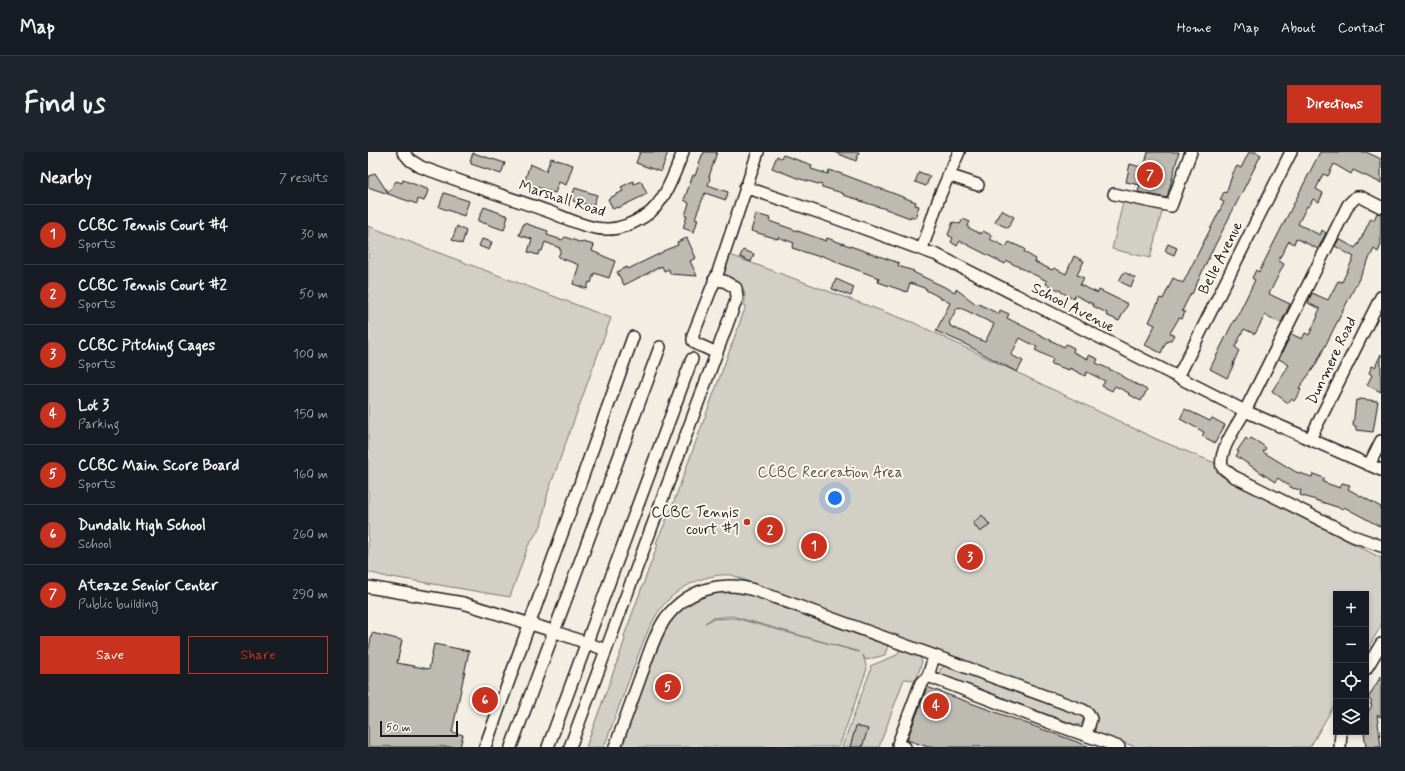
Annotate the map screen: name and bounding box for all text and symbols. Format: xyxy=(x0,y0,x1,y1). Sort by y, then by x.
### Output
text: Map xyxy=(20,15,55,40)
text: Home xyxy=(1177,19,1211,37)
text: Map xyxy=(1233,19,1259,37)
text: About xyxy=(1281,19,1316,37)
text: Contact xyxy=(1338,19,1385,37)
button: Directions xyxy=(1287,85,1381,123)
text: Find us xyxy=(24,86,105,123)
pin: 7 xyxy=(1137,160,1163,190)
text: Nearby xyxy=(40,167,92,189)
text: 7 results xyxy=(279,170,328,187)
street label: Marshall Road xyxy=(516,176,608,222)
text: CCBC Tennis Court #4 xyxy=(78,216,228,236)
street label: Belle Avenue xyxy=(1194,218,1248,298)
text: 1 xyxy=(50,226,56,243)
text: 30 m xyxy=(301,226,328,243)
text: Sports xyxy=(78,236,116,253)
text: CCBC Tennis Court #2 xyxy=(78,276,227,296)
street label: School Avenue xyxy=(1028,278,1118,338)
text: 2 xyxy=(50,286,56,303)
text: 50 m xyxy=(299,286,328,303)
text: Sports xyxy=(78,296,116,313)
street label: Dunmere Road xyxy=(1302,314,1362,408)
text: CCBC Pitching Cages xyxy=(78,336,215,356)
text: 3 xyxy=(50,346,56,363)
text: 100 m xyxy=(293,346,328,363)
text: Sports xyxy=(78,356,116,373)
text: Lot 3 xyxy=(78,396,109,416)
text: 4 xyxy=(49,406,57,423)
text: 150 m xyxy=(294,406,328,423)
text: Parking xyxy=(78,416,120,433)
text: CCBC Main Score Board xyxy=(78,456,239,476)
park label: CCBC Recreation Area xyxy=(758,463,903,483)
text: 5 xyxy=(49,466,57,483)
text: 160 m xyxy=(293,466,328,483)
text: Sports xyxy=(78,476,116,493)
your location xyxy=(825,488,845,508)
place label: CCBC Tennis court #1 xyxy=(651,503,739,540)
pin: 2 xyxy=(757,515,783,545)
text: Dundalk High School xyxy=(78,516,206,536)
marker: CCBC Tennis court #1 xyxy=(742,517,752,527)
text: 6 xyxy=(50,526,56,543)
text: 260 m xyxy=(293,526,328,543)
pin: 1 xyxy=(801,531,827,561)
text: School xyxy=(78,536,112,553)
pin: 3 xyxy=(957,542,983,572)
text: Ateaze Senior Center xyxy=(78,576,218,596)
text: 7 xyxy=(49,586,57,603)
text: 290 m xyxy=(292,586,328,603)
map controls xyxy=(1333,591,1369,735)
button: + xyxy=(1333,591,1369,627)
text: Public building xyxy=(78,596,158,613)
button: − xyxy=(1333,627,1369,663)
button: Save xyxy=(40,636,180,674)
button: Share xyxy=(188,636,328,674)
button: locate xyxy=(1333,663,1369,699)
pin: 5 xyxy=(655,672,681,702)
pin: 6 xyxy=(472,685,498,715)
pin: 4 xyxy=(923,691,949,721)
button: layers xyxy=(1333,699,1369,735)
scale bar xyxy=(380,719,458,738)
text: 50 m xyxy=(386,721,411,735)

